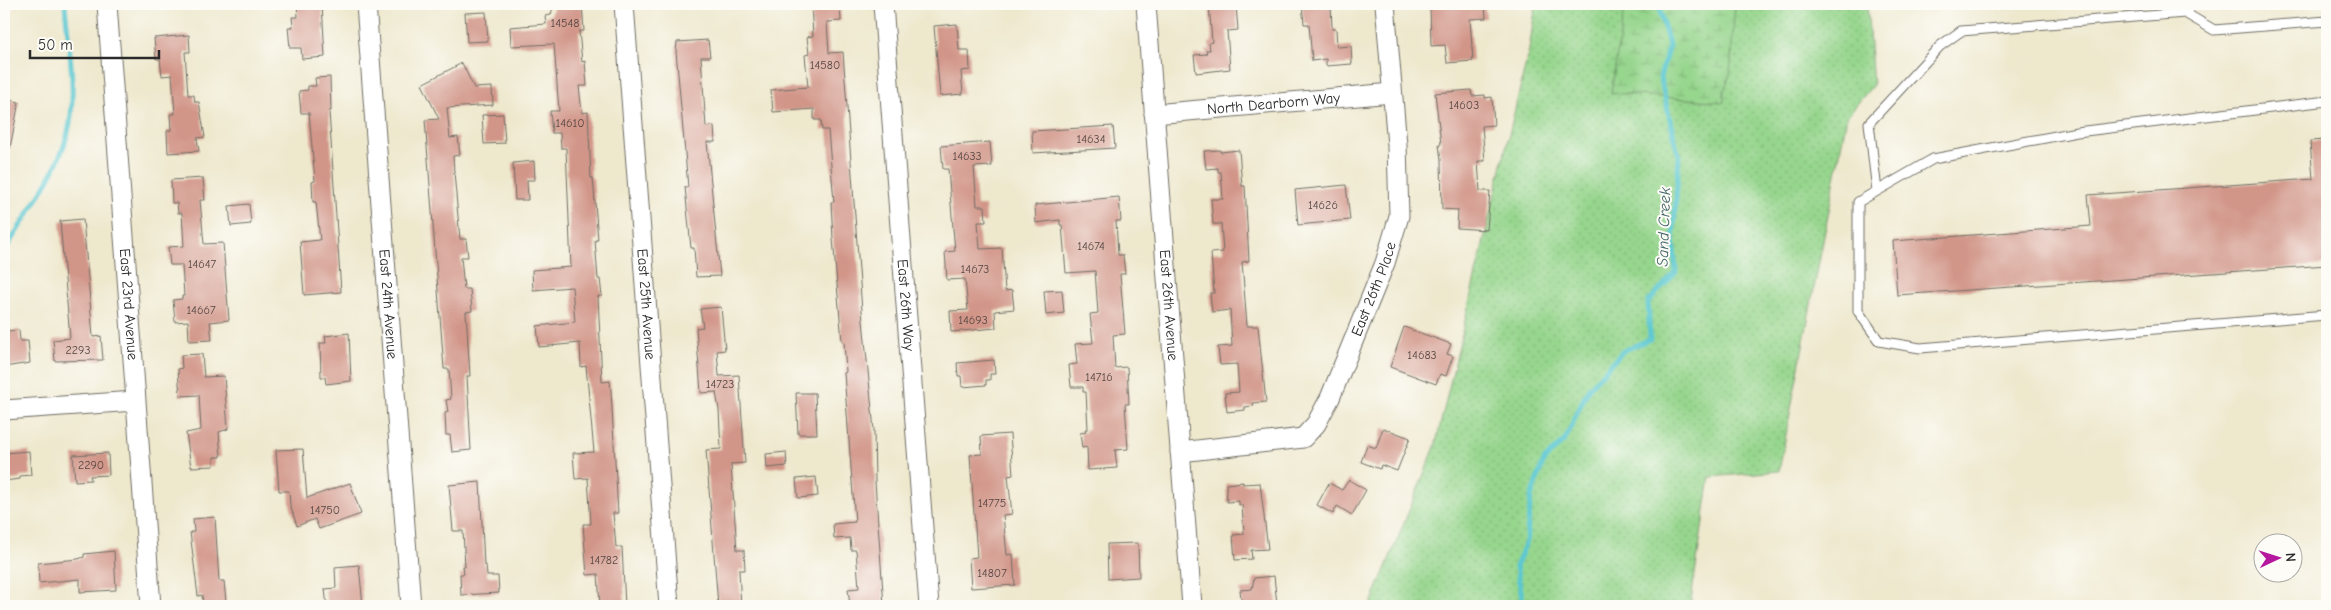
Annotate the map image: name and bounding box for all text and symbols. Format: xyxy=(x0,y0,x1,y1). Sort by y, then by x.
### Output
house number: 14548 xyxy=(550,16,580,30)
scale bar xyxy=(30,28,159,60)
text: 50 m xyxy=(38,36,73,54)
house number: 14580 xyxy=(810,58,840,72)
street label: North Dearborn Way xyxy=(1206,89,1341,118)
house number: 14603 xyxy=(1449,98,1479,112)
house number: 14610 xyxy=(555,116,585,130)
house number: 14634 xyxy=(1077,132,1106,146)
house number: 14633 xyxy=(952,149,982,163)
water label: Sand Creek xyxy=(1654,187,1674,267)
house number: 14626 xyxy=(1308,198,1338,212)
house number: 14674 xyxy=(1077,239,1105,253)
street label: East 26th Place xyxy=(1347,239,1400,339)
street label: East 23rd Avenue xyxy=(116,248,142,361)
street label: East 24th Avenue xyxy=(375,248,402,360)
street label: East 25th Avenue xyxy=(633,248,660,361)
street label: East 26th Avenue xyxy=(1156,249,1182,362)
house number: 14647 xyxy=(188,257,217,271)
street label: East 26th Way xyxy=(894,258,919,352)
house number: 14673 xyxy=(961,262,989,276)
house number: 14667 xyxy=(186,303,216,317)
house number: 14693 xyxy=(958,313,988,327)
house number: 2293 xyxy=(66,343,91,357)
house number: 14683 xyxy=(1407,348,1437,362)
house number: 14716 xyxy=(1085,370,1113,384)
house number: 14723 xyxy=(706,377,734,391)
house number: 2290 xyxy=(78,458,104,472)
house number: 14775 xyxy=(978,496,1006,510)
house number: 14750 xyxy=(310,503,340,517)
north arrow xyxy=(2254,532,2304,582)
text: N xyxy=(2282,552,2299,562)
house number: 14782 xyxy=(590,553,618,567)
house number: 14807 xyxy=(977,566,1007,580)

